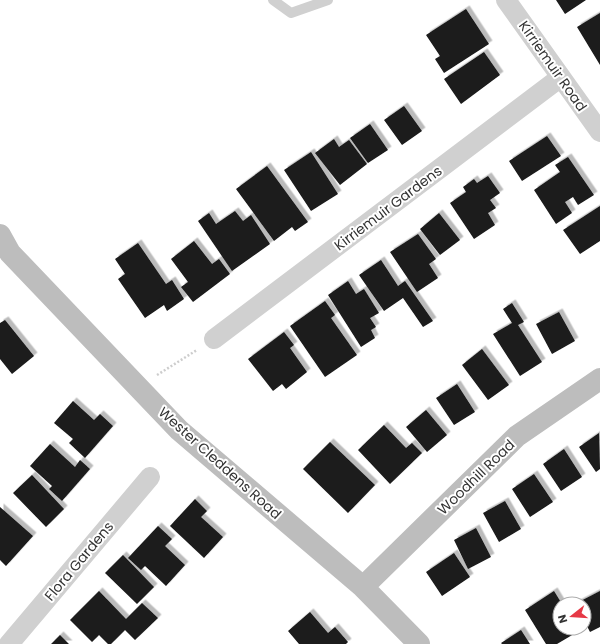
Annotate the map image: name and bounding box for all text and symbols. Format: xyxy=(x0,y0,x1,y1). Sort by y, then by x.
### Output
street label: Kirriemuir Road xyxy=(514,17,592,115)
street label: Kirriemuir Gardens xyxy=(330,161,446,255)
street label: Wester Cleddens Road xyxy=(154,402,286,524)
street label: Woodhill Road xyxy=(433,435,519,519)
street label: Flora Gardens xyxy=(40,517,118,605)
north arrow xyxy=(552,596,592,636)
text: N xyxy=(554,613,571,625)

